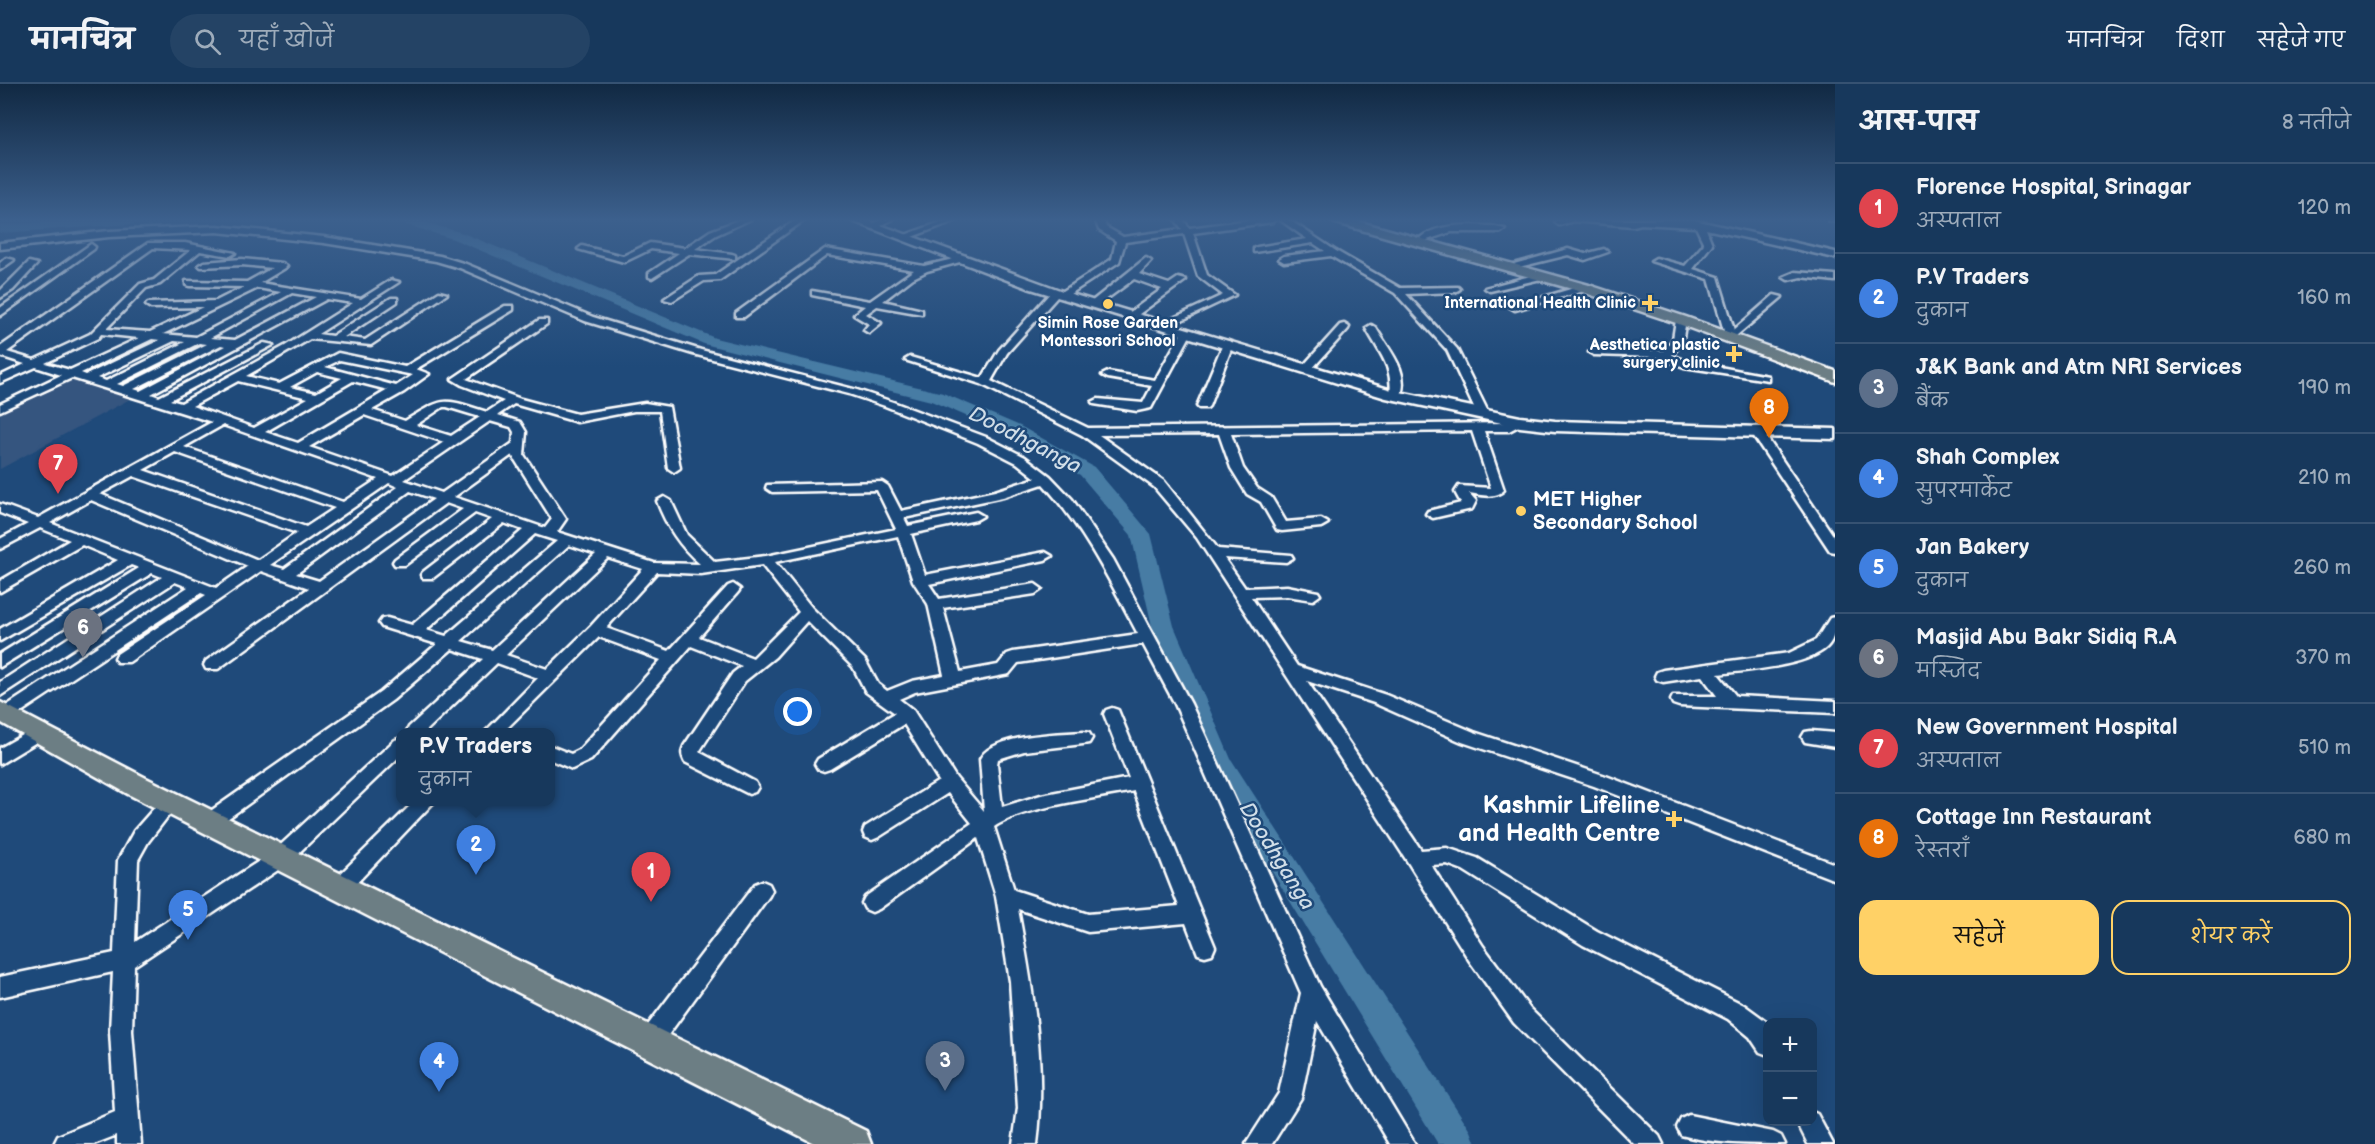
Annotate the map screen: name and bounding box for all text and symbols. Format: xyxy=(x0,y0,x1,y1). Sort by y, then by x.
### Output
search box xyxy=(170,14,590,68)
text: मानचित्र xyxy=(30,24,134,57)
icon: search xyxy=(191,25,224,58)
text: यहाँ खोजें xyxy=(239,27,334,54)
text: मानचित्र xyxy=(2067,28,2144,53)
text: दिशा xyxy=(2177,28,2224,53)
text: सहेजे गए xyxy=(2257,28,2345,53)
text: आस-पास xyxy=(1859,107,1978,138)
text: 8 नतीजे xyxy=(2282,111,2351,135)
text: Florence Hospital, Srinagar xyxy=(1916,174,2191,201)
text: 1 xyxy=(1874,196,1883,220)
text: 120 m xyxy=(2298,196,2351,220)
text: अस्पताल xyxy=(1916,209,2001,233)
text: P.V Traders xyxy=(1916,264,2029,291)
text: 2 xyxy=(1873,286,1884,310)
text: 160 m xyxy=(2297,286,2351,310)
place label: International Health Clinic xyxy=(1444,294,1636,313)
marker: International Health Clinic xyxy=(1641,294,1659,312)
marker: Simin Rose Garden Montessori School xyxy=(1101,297,1115,311)
text: दुकान xyxy=(1916,299,1968,323)
place label: Simin Rose Garden Montessori School xyxy=(1038,314,1178,351)
place label: Aesthetica plastic surgery clinic xyxy=(1589,336,1720,373)
marker: Aesthetica plastic surgery clinic xyxy=(1725,345,1743,363)
text: J&K Bank and Atm NRI Services xyxy=(1916,354,2242,381)
text: 3 xyxy=(1873,376,1884,400)
text: 190 m xyxy=(2298,376,2351,400)
pin: 8 xyxy=(1750,388,1788,438)
text: बैंक xyxy=(1916,389,1949,413)
water label: Doodhganga xyxy=(965,401,1085,479)
pin: 7 xyxy=(38,444,78,494)
text: Shah Complex xyxy=(1916,444,2059,471)
text: 4 xyxy=(1873,466,1884,490)
text: 210 m xyxy=(2298,466,2351,490)
text: सुपरमार्केट xyxy=(1916,479,2012,503)
place label: MET Higher Secondary School xyxy=(1533,488,1697,535)
marker: MET Higher Secondary School xyxy=(1514,504,1528,518)
text: Jan Bakery xyxy=(1916,534,2029,561)
text: 5 xyxy=(1873,556,1884,580)
text: 260 m xyxy=(2293,556,2351,580)
text: दुकान xyxy=(1916,569,1968,593)
pin: 6 xyxy=(64,608,103,658)
text: Masjid Abu Bakr Sidiq R.A xyxy=(1916,624,2176,651)
text: 6 xyxy=(1872,646,1885,670)
text: 370 m xyxy=(2295,646,2351,670)
text: मस्जिद xyxy=(1916,659,1981,683)
your location xyxy=(783,697,812,726)
text: New Government Hospital xyxy=(1916,714,2177,741)
popup xyxy=(396,728,555,806)
text: P.V Traders xyxy=(419,733,532,760)
text: 7 xyxy=(1873,736,1884,760)
text: 510 m xyxy=(2298,736,2351,760)
text: अस्पताल xyxy=(1916,749,2001,773)
text: दुकान xyxy=(419,768,471,792)
place label: Kashmir Lifeline and Health Centre xyxy=(1458,791,1660,848)
water label: Doodhganga xyxy=(1234,797,1320,915)
text: Cottage Inn Restaurant xyxy=(1916,804,2151,831)
marker: Kashmir Lifeline and Health Centre xyxy=(1665,810,1683,828)
pin: 2 xyxy=(456,826,496,875)
text: 8 xyxy=(1872,826,1885,850)
text: 680 m xyxy=(2293,826,2351,850)
text: रेस्तराँ xyxy=(1916,839,1969,863)
pin: 1 xyxy=(632,852,670,902)
pin: 5 xyxy=(168,890,207,940)
button: सहेजें xyxy=(1859,900,2099,975)
button: शेयर करें xyxy=(2111,900,2351,975)
map controls xyxy=(1763,1018,1817,1126)
button: + xyxy=(1763,1018,1817,1072)
pin: 4 xyxy=(420,1042,458,1092)
pin: 3 xyxy=(926,1042,964,1091)
button: − xyxy=(1763,1072,1817,1126)

